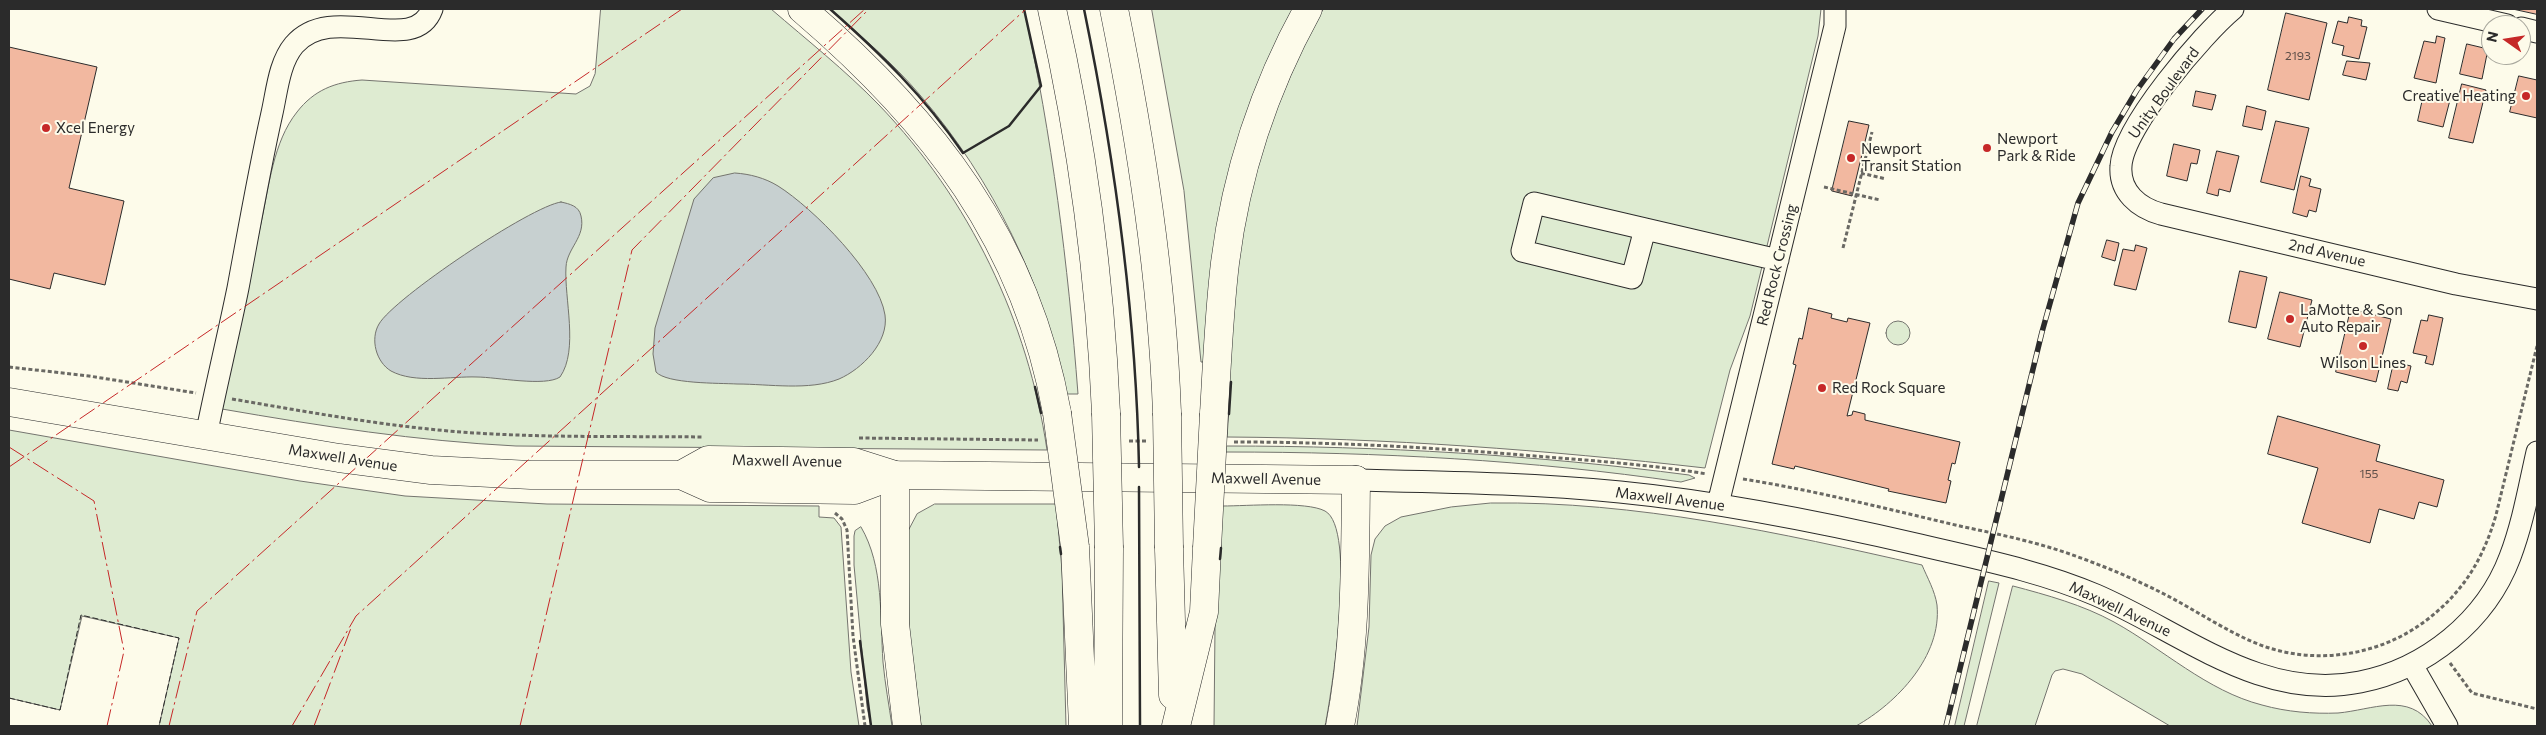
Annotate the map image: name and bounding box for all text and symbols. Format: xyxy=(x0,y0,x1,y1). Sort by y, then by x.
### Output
north arrow xyxy=(2481,15,2531,65)
text: N xyxy=(2482,30,2501,44)
street label: Unity Boulevard xyxy=(2125,44,2203,142)
house number: 2193 xyxy=(2285,49,2311,63)
place label: Creative Heating xyxy=(2402,87,2516,105)
marker: Creative Heating xyxy=(2520,90,2532,102)
place label: Xcel Energy xyxy=(56,119,135,137)
marker: Xcel Energy xyxy=(40,122,52,134)
place label: Newport Park & Ride xyxy=(1997,130,2076,165)
place label: Newport Transit Station xyxy=(1861,140,1962,175)
marker: Newport Park & Ride xyxy=(1981,142,1993,154)
marker: Newport Transit Station xyxy=(1845,152,1857,164)
street label: Red Rock Crossing xyxy=(1753,202,1801,328)
street label: 2nd Avenue xyxy=(2287,235,2367,271)
place label: LaMotte & Son Auto Repair xyxy=(2300,301,2403,336)
marker: LaMotte & Son Auto Repair xyxy=(2284,313,2296,325)
marker: Wilson Lines xyxy=(2357,340,2369,352)
place label: Wilson Lines xyxy=(2320,354,2406,372)
place label: Red Rock Square xyxy=(1832,379,1945,397)
marker: Red Rock Square xyxy=(1816,382,1828,394)
street label: Maxwell Avenue xyxy=(287,440,399,476)
street label: Maxwell Avenue xyxy=(732,451,842,471)
house number: 155 xyxy=(2360,467,2378,481)
street label: Maxwell Avenue xyxy=(1211,469,1321,489)
street label: Maxwell Avenue xyxy=(1614,483,1726,515)
street label: Maxwell Avenue xyxy=(2066,578,2174,640)

